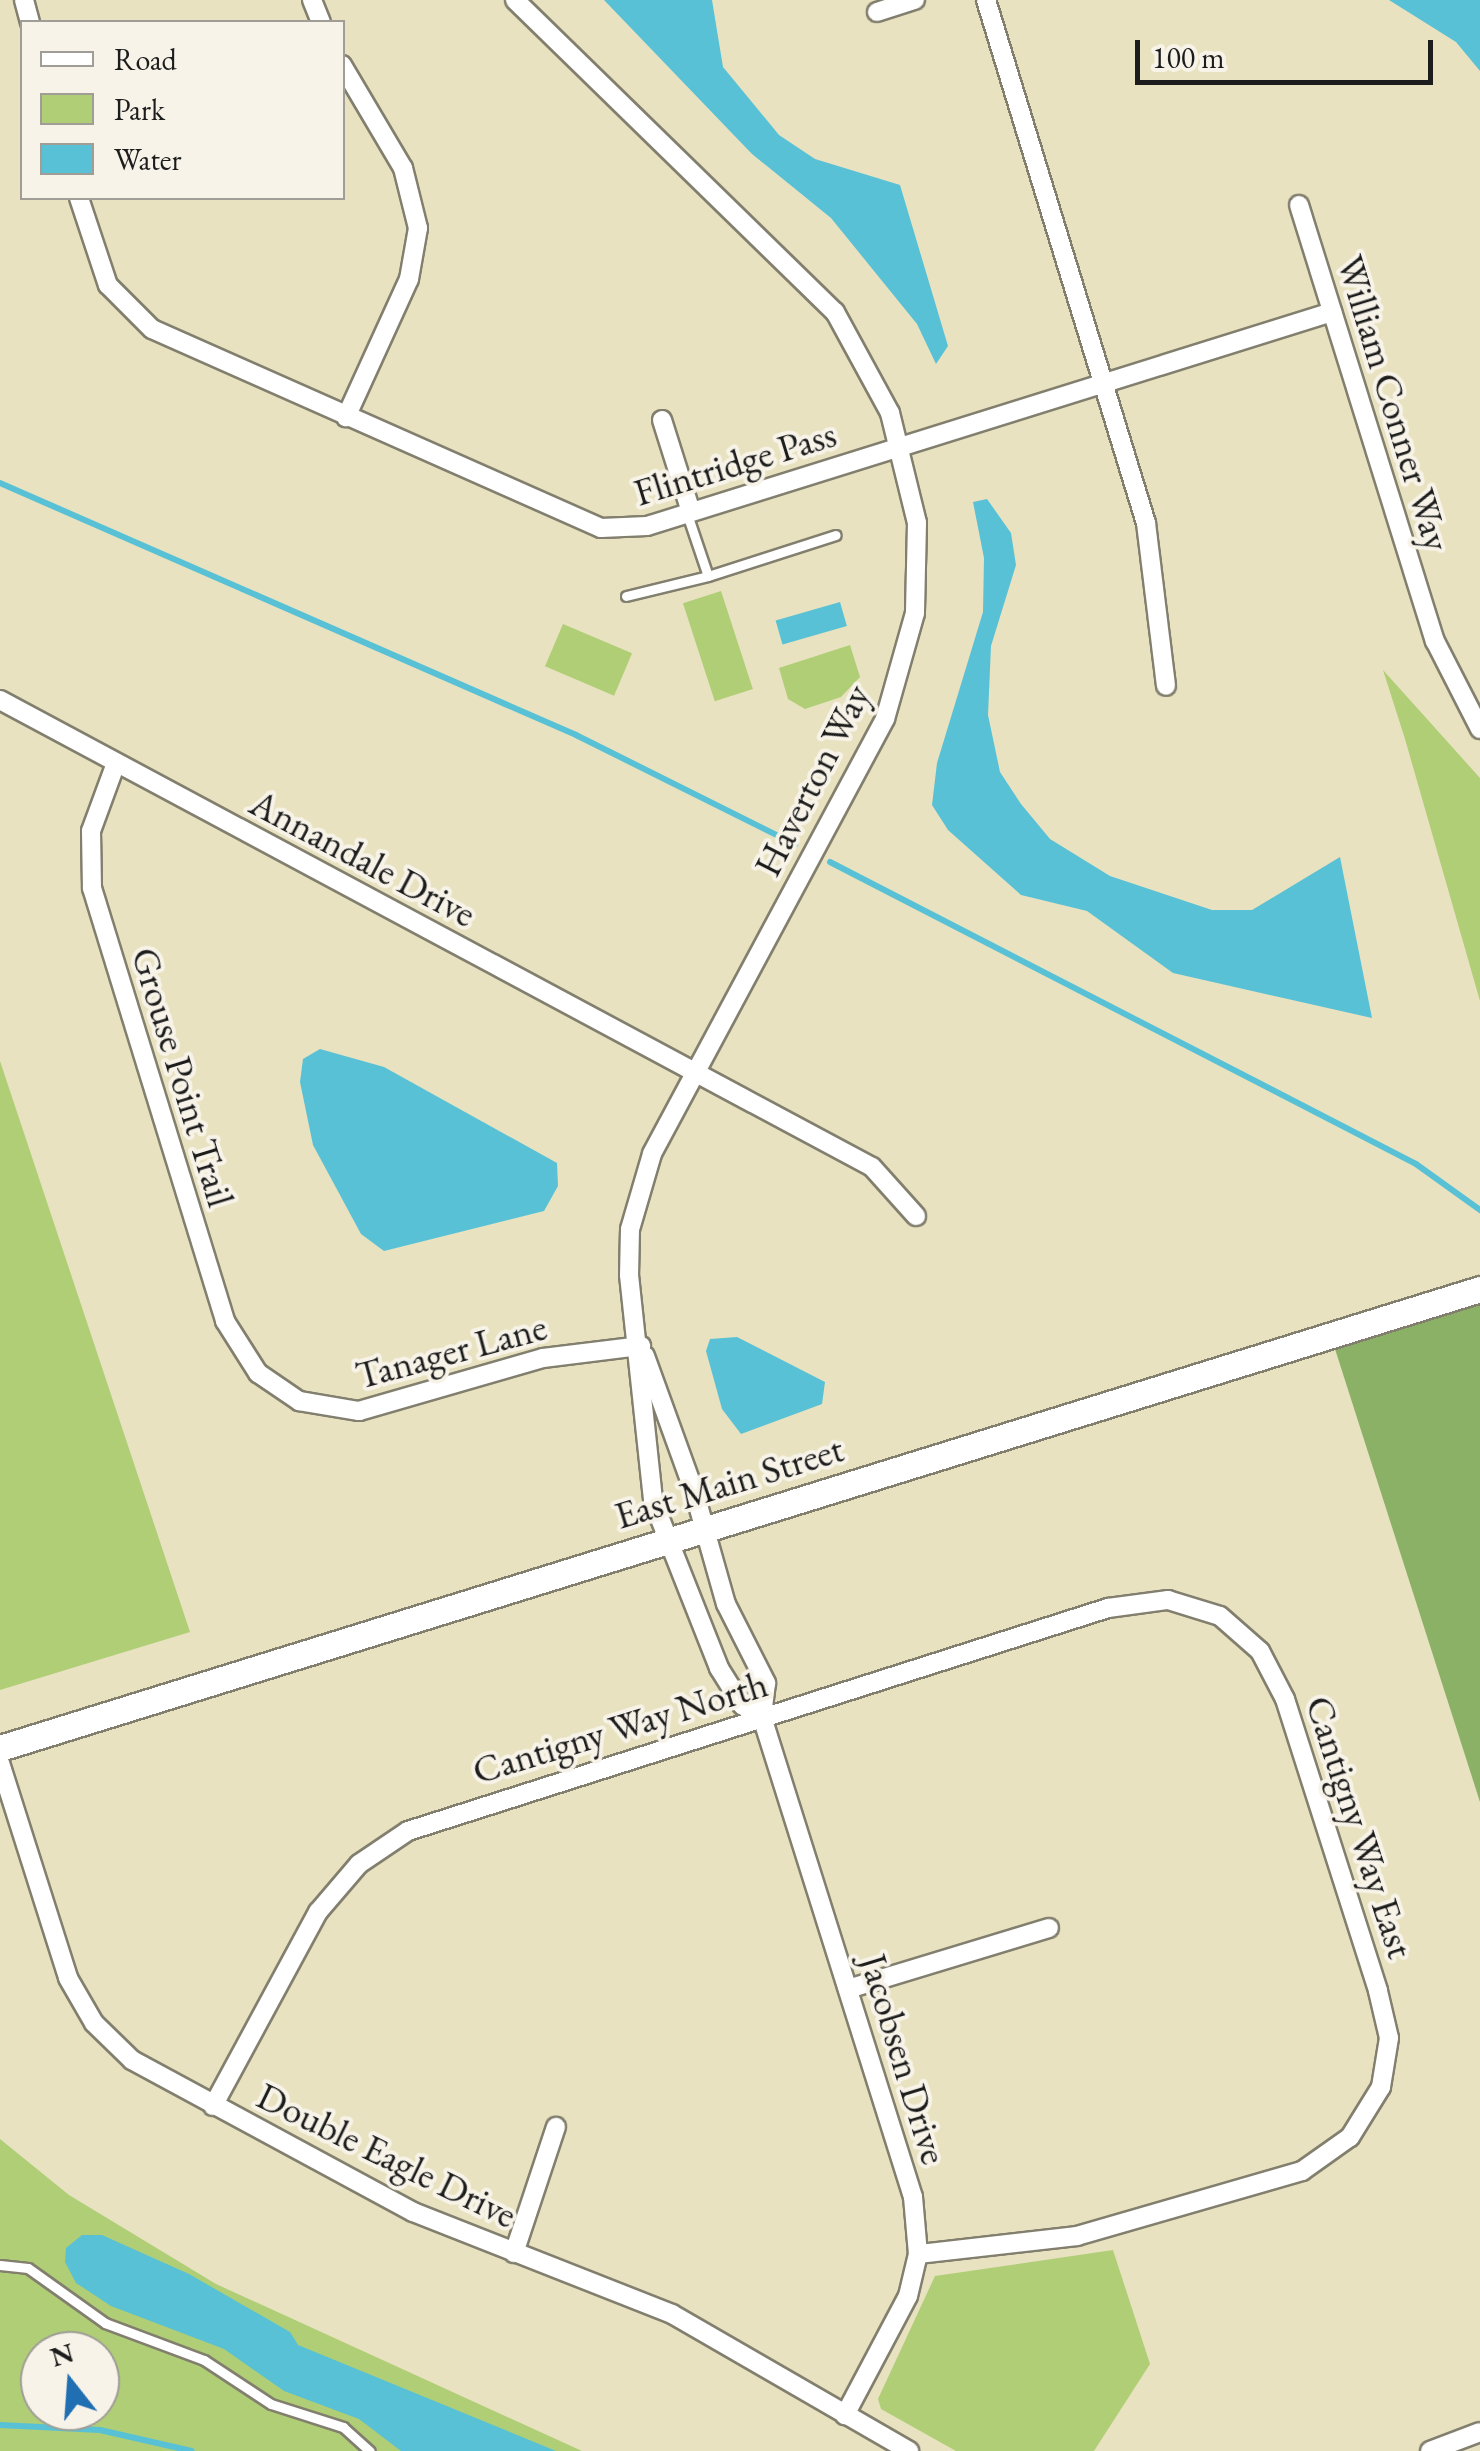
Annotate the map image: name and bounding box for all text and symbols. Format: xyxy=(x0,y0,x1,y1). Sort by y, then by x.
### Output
legend xyxy=(20,20,345,200)
scale bar xyxy=(1140,20,1438,82)
text: 100 m xyxy=(1152,38,1225,77)
text: Road xyxy=(114,40,177,79)
text: Park xyxy=(114,90,165,129)
text: Water xyxy=(114,140,182,179)
street label: William Conner Way xyxy=(1327,250,1461,556)
street label: Flintridge Pass xyxy=(628,411,842,515)
street label: Haverton Way xyxy=(744,676,880,884)
street label: Annandale Drive xyxy=(242,779,484,937)
street label: Grouse Point Trail xyxy=(122,942,244,1212)
street label: Tanager Lane xyxy=(351,1304,551,1398)
street label: East Main Street xyxy=(609,1426,849,1538)
street label: Cantigny Way North xyxy=(467,1660,773,1794)
street label: Cantigny Way East xyxy=(1296,1690,1424,1964)
street label: Jacobsen Drive xyxy=(850,1949,958,2169)
street label: Double Eagle Drive xyxy=(250,2072,524,2238)
north arrow xyxy=(20,2331,120,2431)
text: N xyxy=(46,2334,78,2375)

